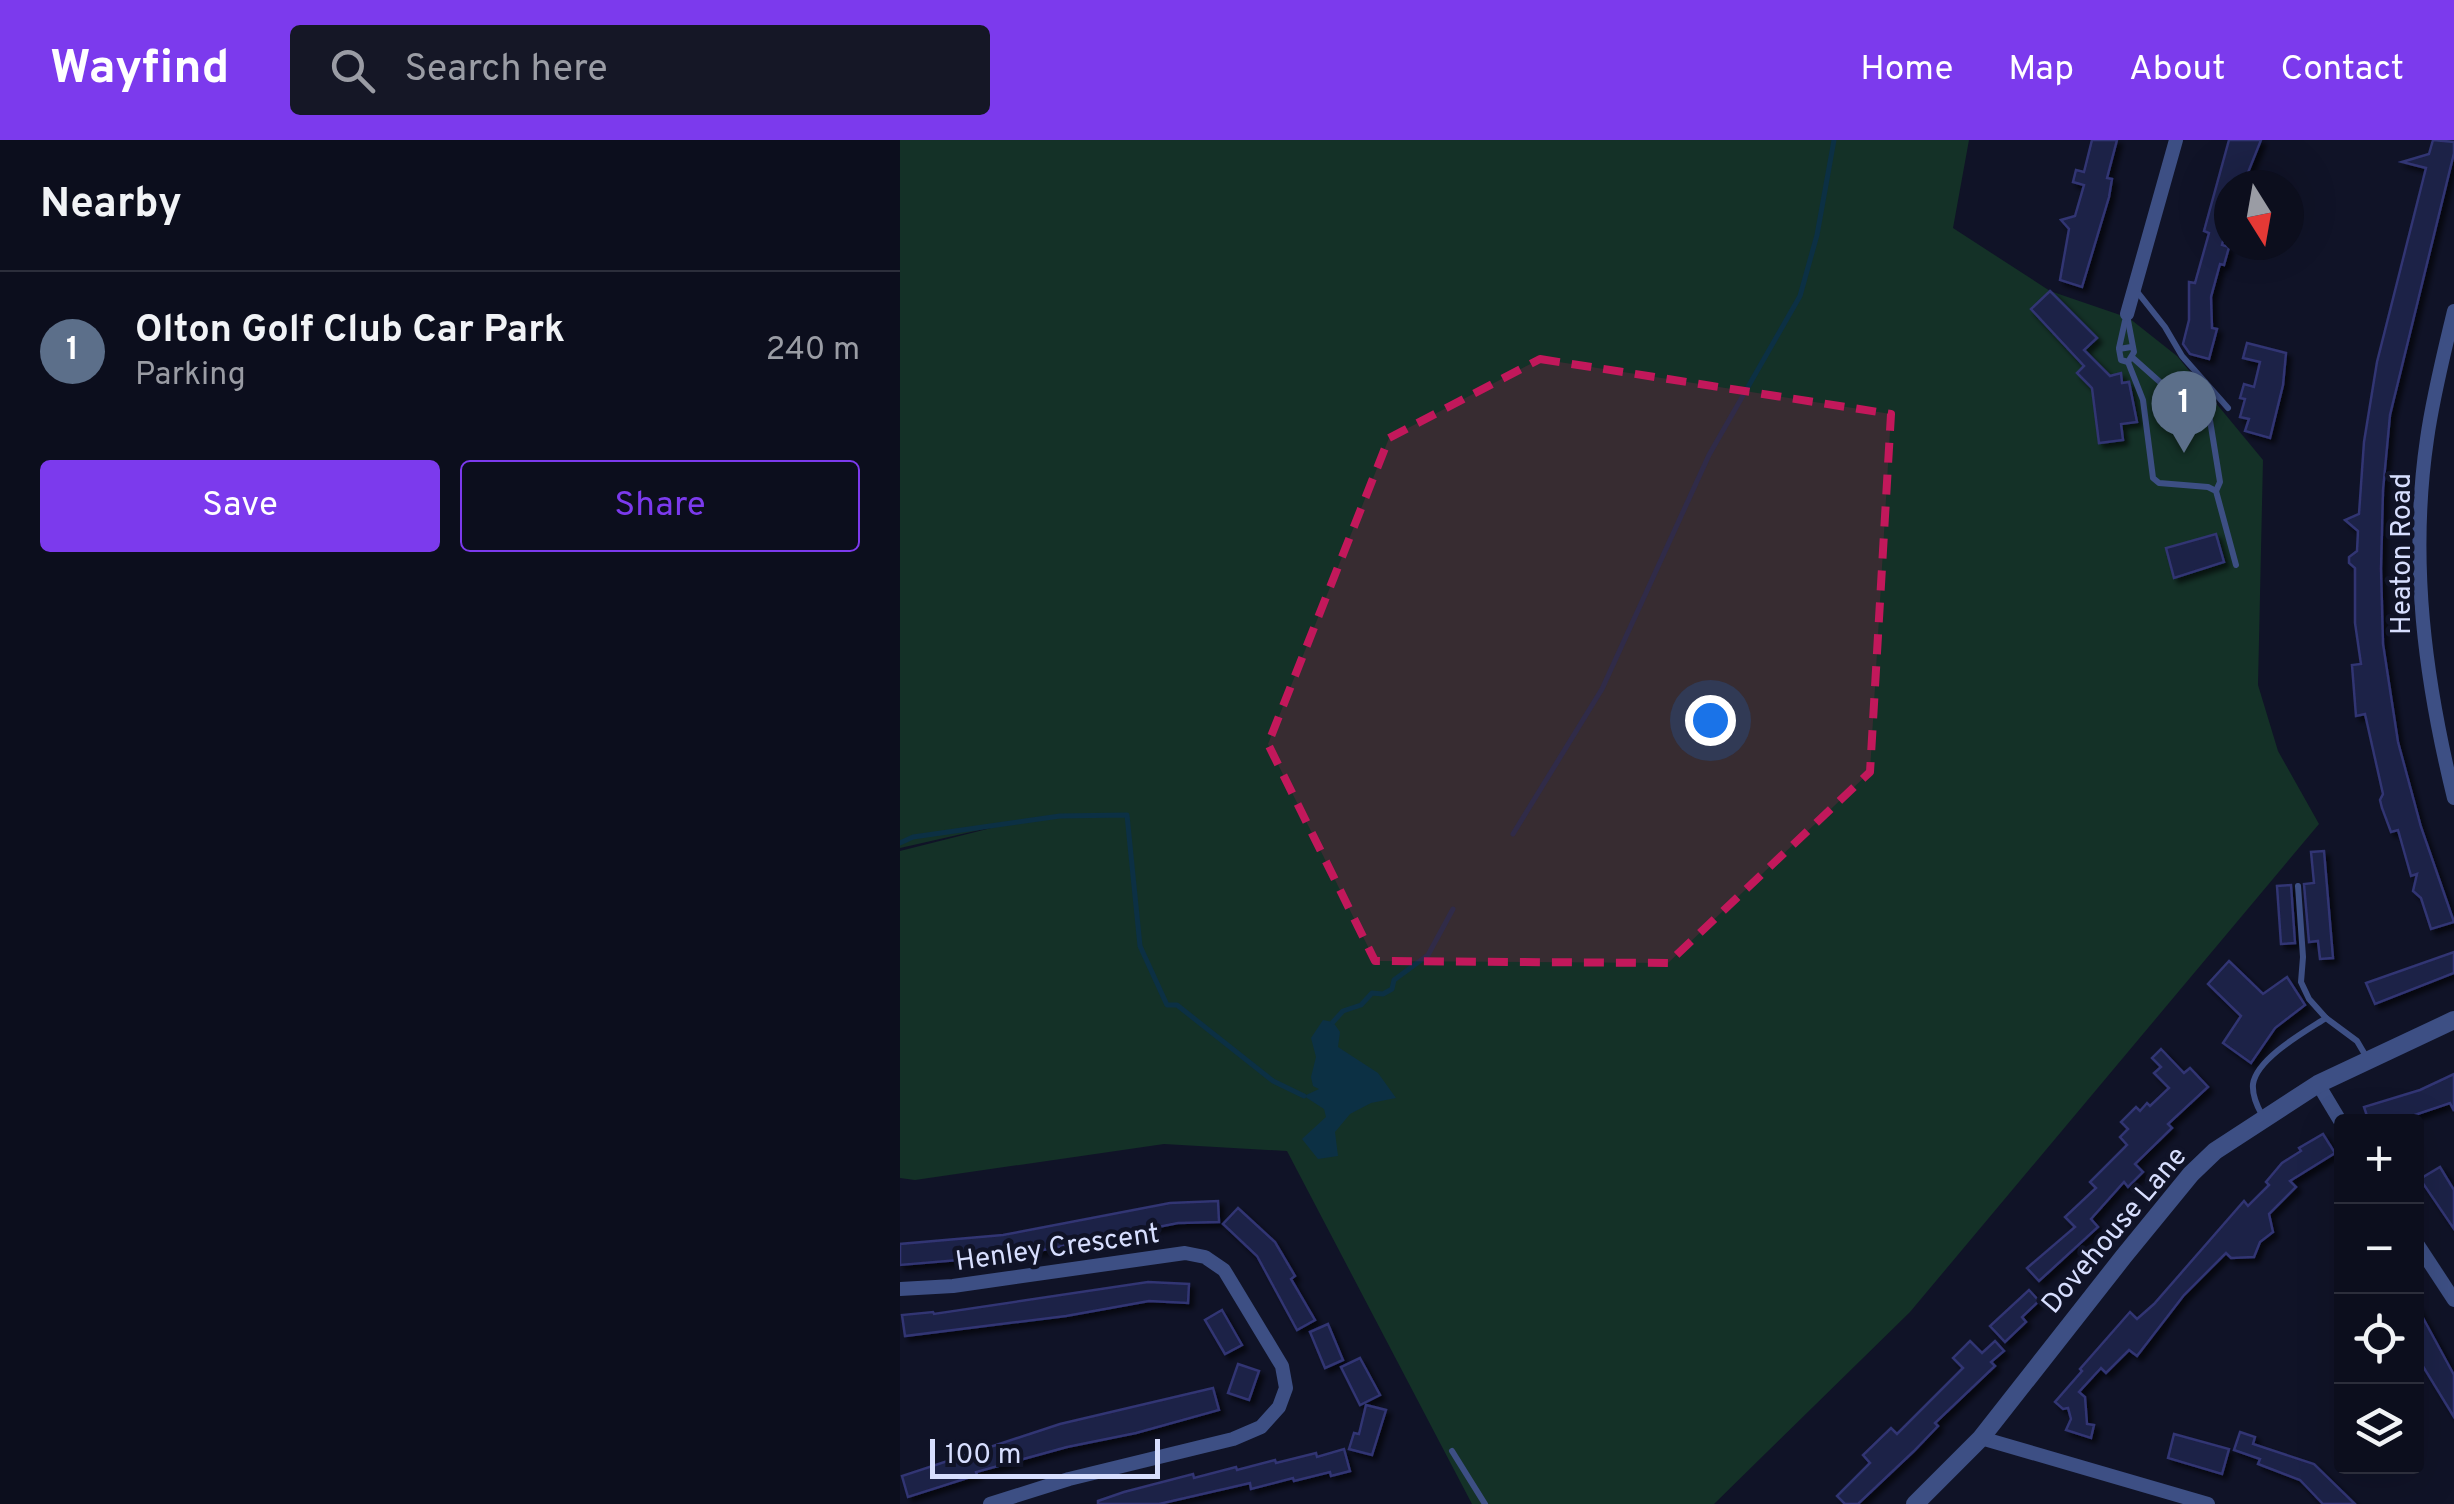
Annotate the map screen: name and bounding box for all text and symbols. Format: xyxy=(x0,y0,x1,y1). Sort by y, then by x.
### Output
search box xyxy=(290,25,990,115)
text: Wayfind xyxy=(50,40,230,100)
icon: search xyxy=(325,43,380,98)
text: Search here xyxy=(405,46,608,95)
text: Home xyxy=(1860,48,1953,92)
text: Map xyxy=(2008,48,2074,92)
text: About xyxy=(2129,48,2225,92)
text: Contact xyxy=(2280,48,2404,92)
north arrow xyxy=(2214,170,2304,260)
text: Nearby xyxy=(40,179,182,232)
text: Olton Golf Club Car Park xyxy=(135,307,565,356)
text: 1 xyxy=(66,331,79,371)
text: 240 m xyxy=(766,331,860,371)
text: Parking xyxy=(135,356,246,396)
pin: 1 xyxy=(2152,370,2216,453)
button: Save xyxy=(40,460,440,552)
button: Share xyxy=(460,460,860,552)
street label: Heaton Road xyxy=(2385,473,2421,635)
your location xyxy=(1685,695,1736,746)
map controls xyxy=(2334,1114,2424,1474)
button: + xyxy=(2334,1114,2424,1204)
street label: Dovehouse Lane xyxy=(2035,1140,2196,1322)
button: − xyxy=(2334,1204,2424,1294)
street label: Henley Crescent xyxy=(953,1217,1162,1281)
button: locate xyxy=(2334,1294,2424,1384)
button: layers xyxy=(2334,1384,2424,1474)
scale bar xyxy=(930,1434,1160,1478)
text: 100 m xyxy=(945,1438,1021,1474)

